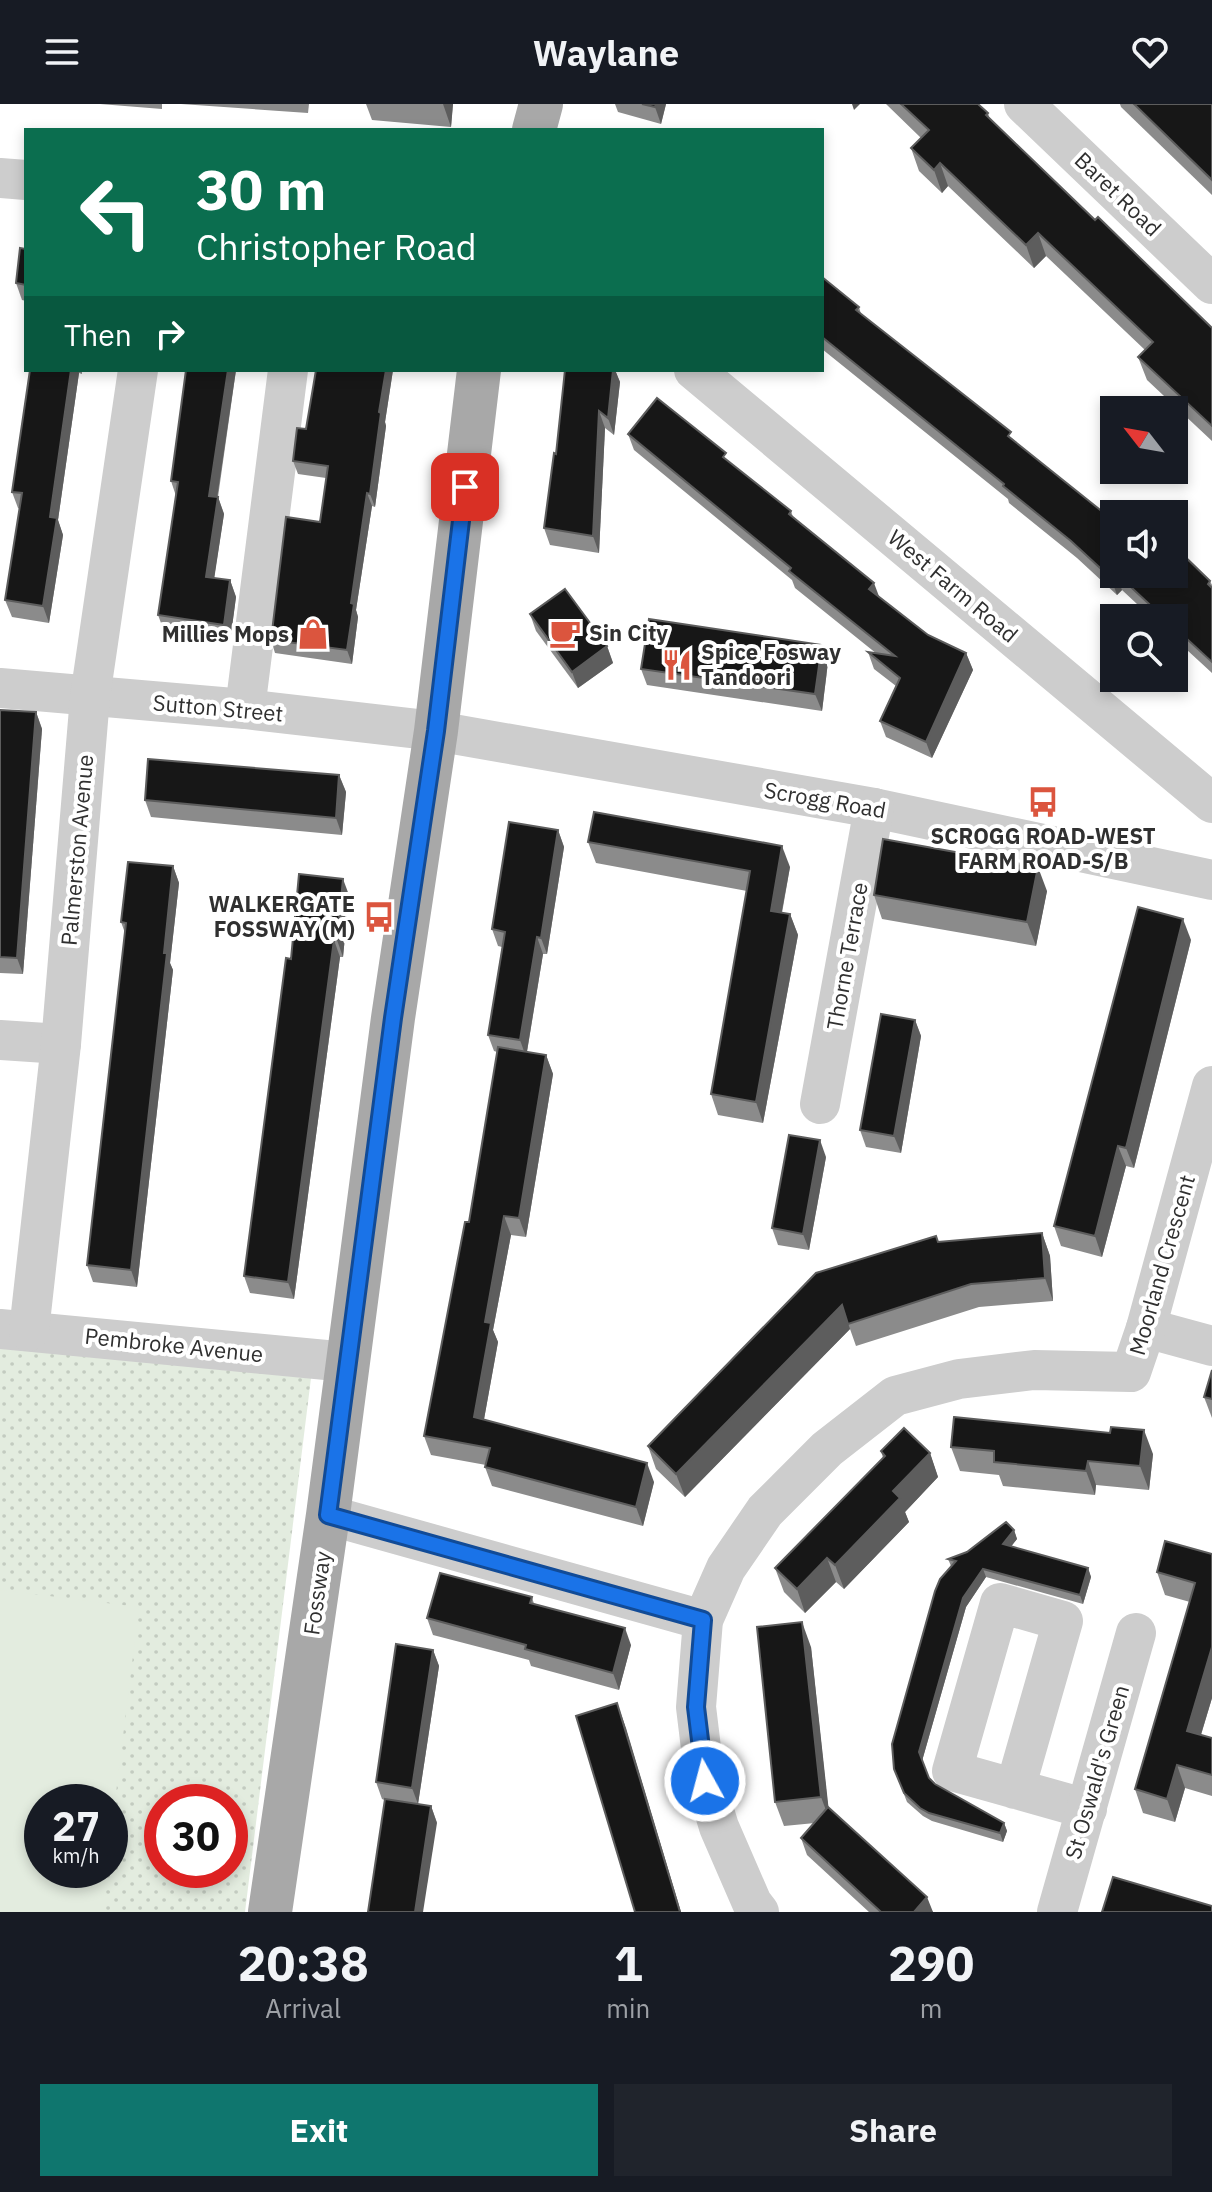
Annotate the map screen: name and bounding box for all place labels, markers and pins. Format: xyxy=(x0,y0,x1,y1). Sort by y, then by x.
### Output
pin xyxy=(431,453,499,521)
cafe icon: Sin City xyxy=(548,616,582,650)
shop icon: Millies Mops xyxy=(296,617,330,651)
place label: Sin City xyxy=(589,618,668,647)
place label: Millies Mops xyxy=(162,619,289,648)
place label: Spice Fosway Tandoori xyxy=(701,637,841,691)
restaurant icon: Spice Fosway Tandoori xyxy=(660,648,694,682)
bus stop icon: SCROGG ROAD-WEST FARM ROAD-S/B xyxy=(1026,785,1060,819)
place label: SCROGG ROAD-WEST FARM ROAD-S/B xyxy=(930,821,1156,875)
place label: WALKERGATE FOSSWAY (M) xyxy=(209,889,355,943)
bus stop icon: WALKERGATE FOSSWAY (M) xyxy=(362,900,396,934)

